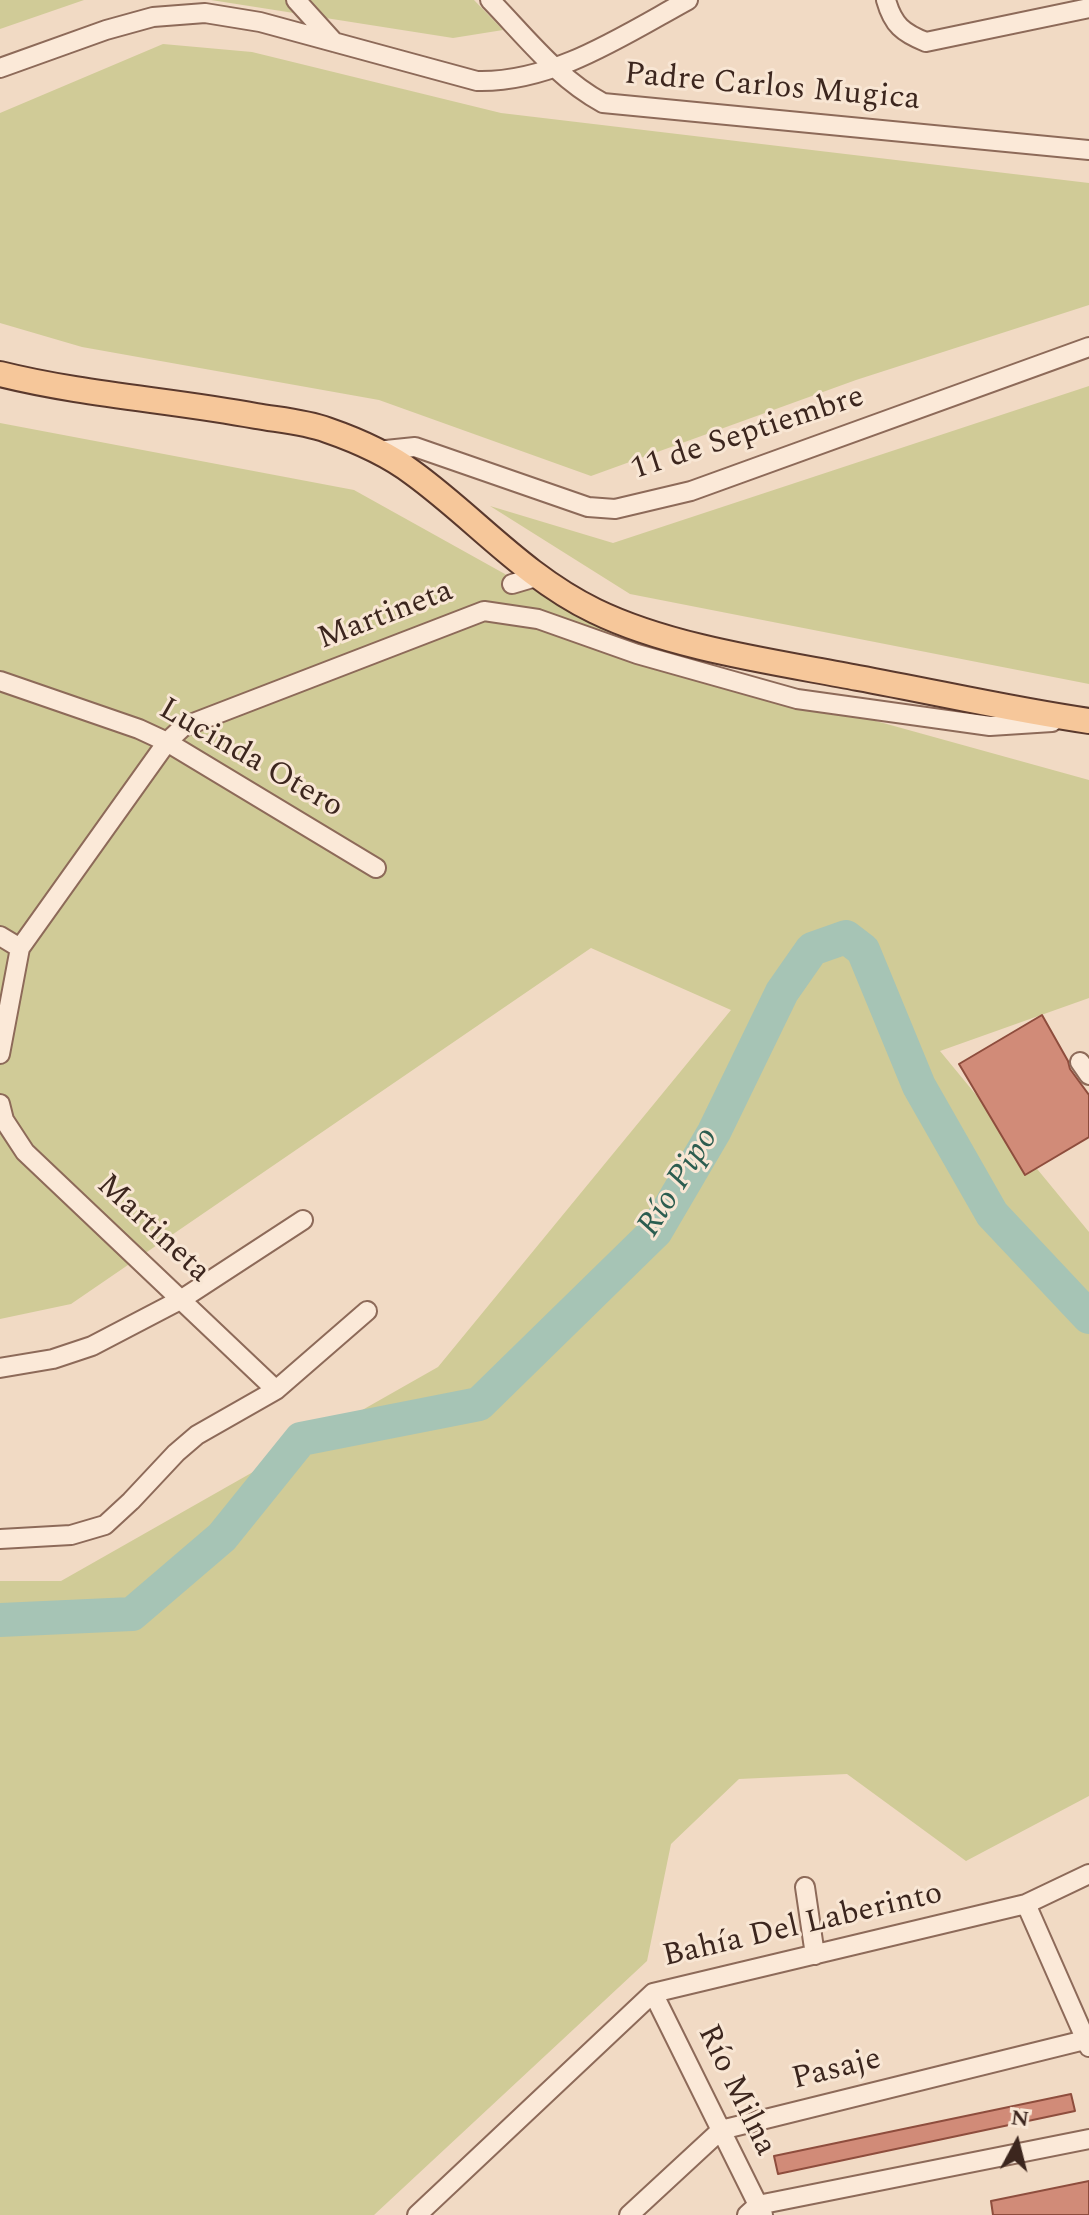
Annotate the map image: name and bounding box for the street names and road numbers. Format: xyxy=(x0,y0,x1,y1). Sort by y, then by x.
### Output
street label: Padre Carlos Mugica xyxy=(623,57,921,121)
street label: 11 de Septiembre xyxy=(627,379,869,491)
street label: Martineta xyxy=(313,574,459,660)
street label: Lucinda Otero xyxy=(151,692,349,828)
street label: Martineta xyxy=(87,1168,217,1292)
street label: Bahía Del Laberinto xyxy=(660,1876,946,1978)
street label: Río Milna xyxy=(687,2019,783,2163)
street label: Pasaje xyxy=(788,2041,886,2101)

